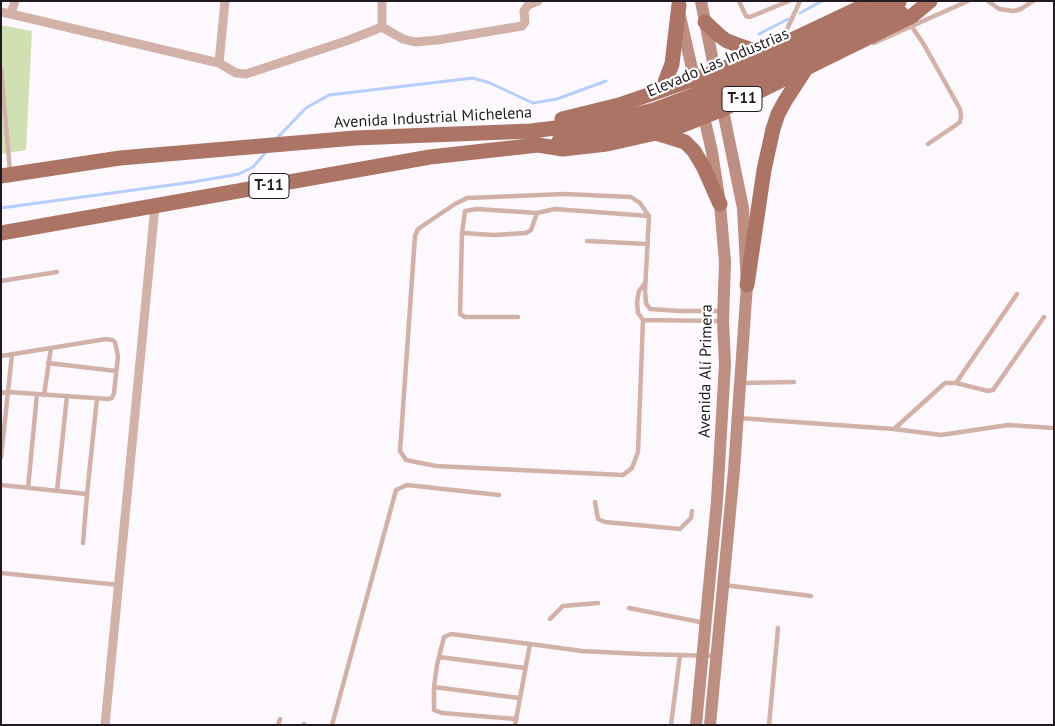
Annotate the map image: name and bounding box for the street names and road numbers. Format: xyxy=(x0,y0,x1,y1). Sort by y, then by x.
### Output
street label: Elevado Las Industrias xyxy=(644,24,792,102)
road number: T-11 xyxy=(722,86,762,112)
street label: Avenida Industrial Michelena xyxy=(334,103,532,133)
road number: T-11 xyxy=(249,174,289,198)
street label: Avenida Alí Primera xyxy=(695,304,717,438)

